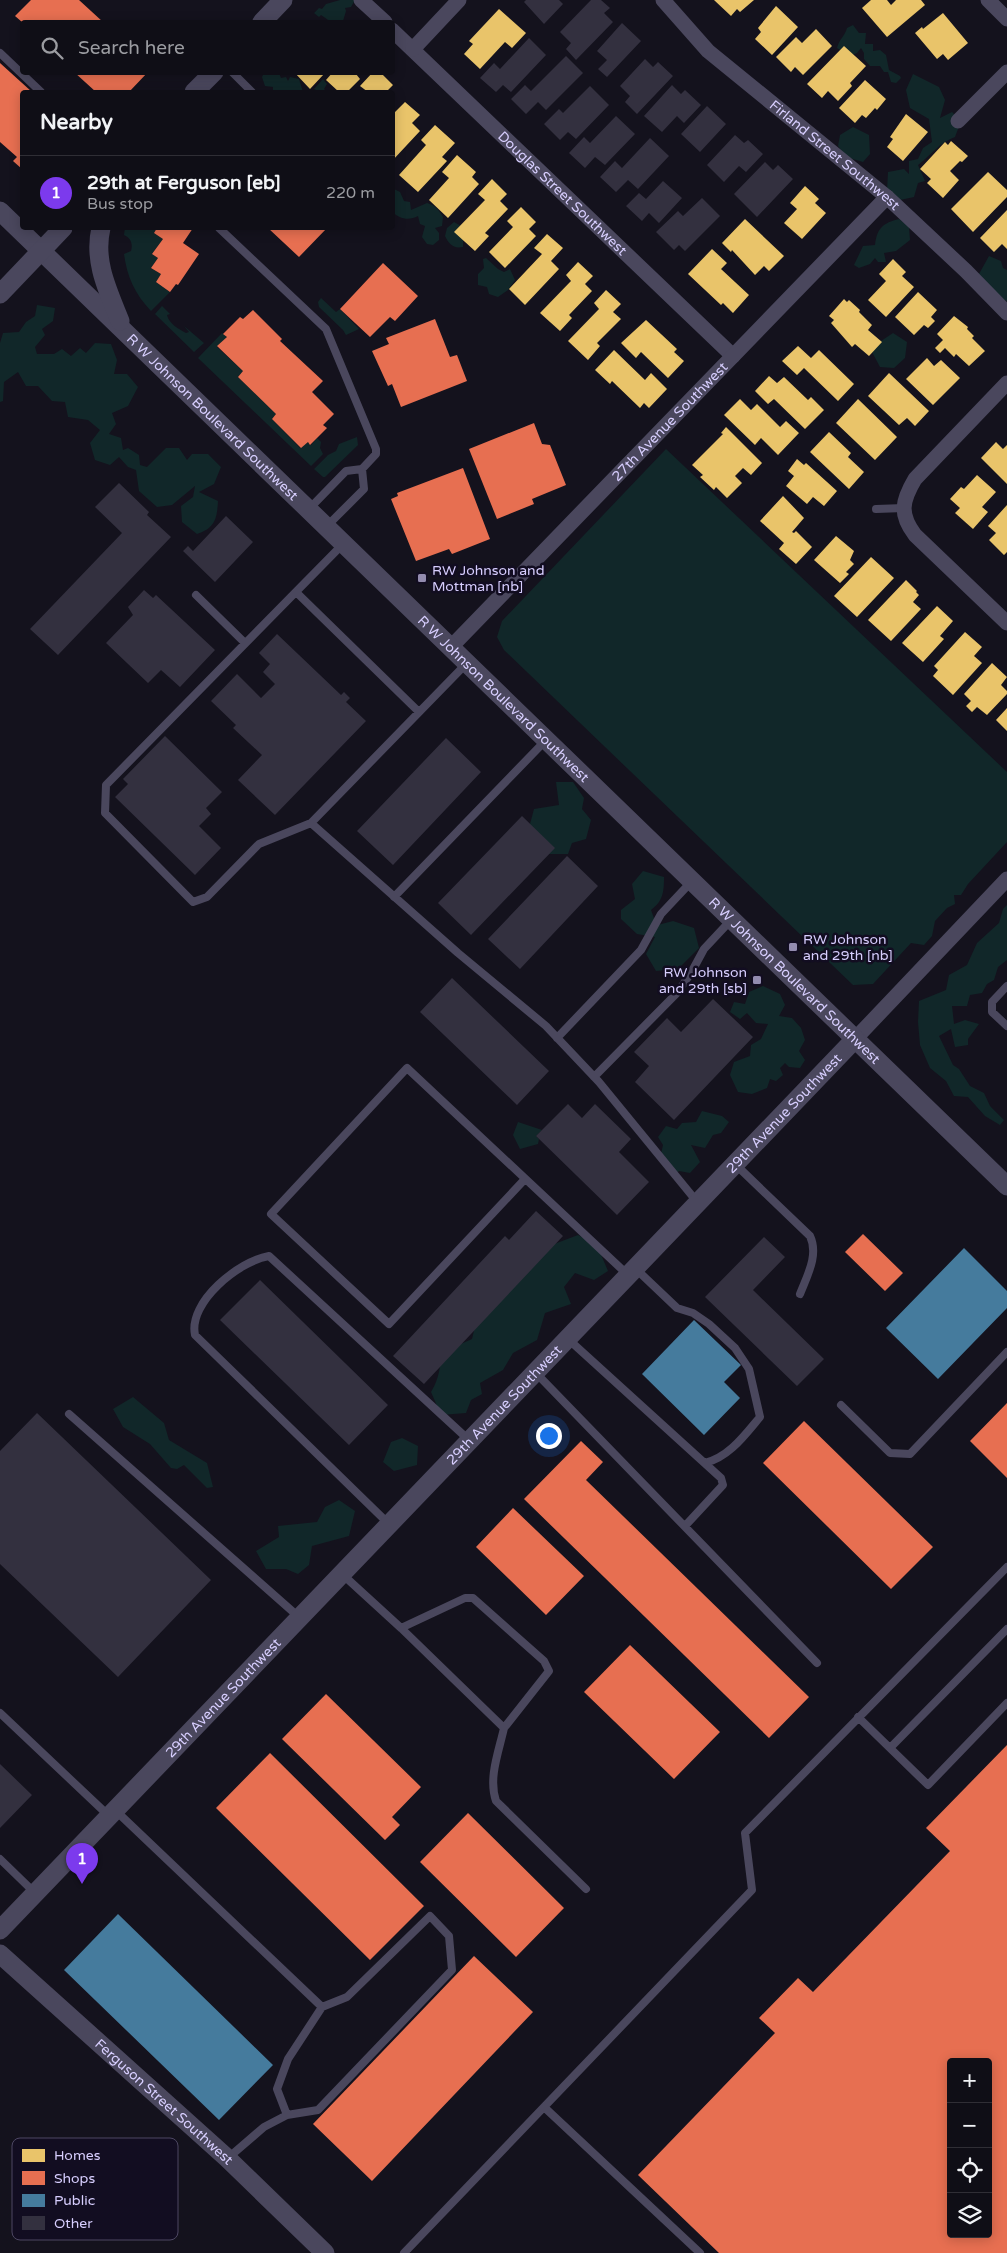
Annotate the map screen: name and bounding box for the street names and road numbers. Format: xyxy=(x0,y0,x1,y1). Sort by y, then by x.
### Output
street label: Firland Street Southwest xyxy=(766,97,904,214)
street label: Douglas Street Southwest xyxy=(494,128,631,259)
street label: R W Johnson Boulevard Southwest xyxy=(123,330,302,505)
street label: 27th Avenue Southwest xyxy=(608,358,732,485)
street label: R W Johnson Boulevard Southwest xyxy=(414,612,593,786)
street label: R W Johnson Boulevard Southwest xyxy=(705,894,884,1068)
street label: 29th Avenue Southwest xyxy=(723,1050,846,1177)
street label: 29th Avenue Southwest xyxy=(443,1341,566,1468)
street label: 29th Avenue Southwest xyxy=(162,1634,285,1761)
street label: Ferguson Street Southwest xyxy=(91,2036,237,2169)

